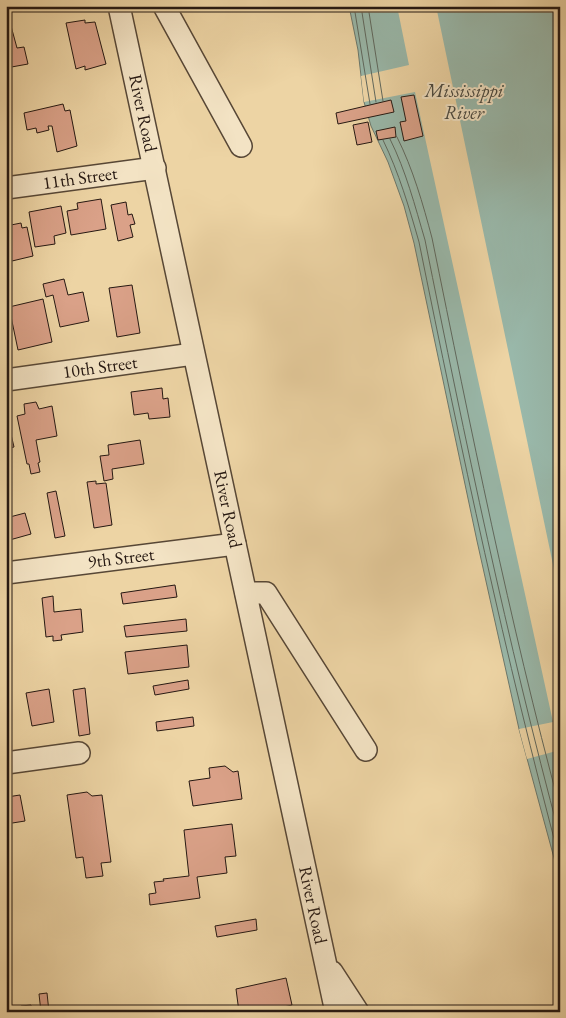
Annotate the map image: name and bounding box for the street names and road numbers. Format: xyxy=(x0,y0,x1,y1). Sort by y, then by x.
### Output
street label: River Road xyxy=(124,72,163,155)
street label: 11th Street xyxy=(41,161,119,194)
street label: 10th Street xyxy=(61,350,139,383)
street label: River Road xyxy=(209,468,248,551)
street label: 9th Street xyxy=(86,542,156,573)
street label: River Road xyxy=(294,864,333,947)

